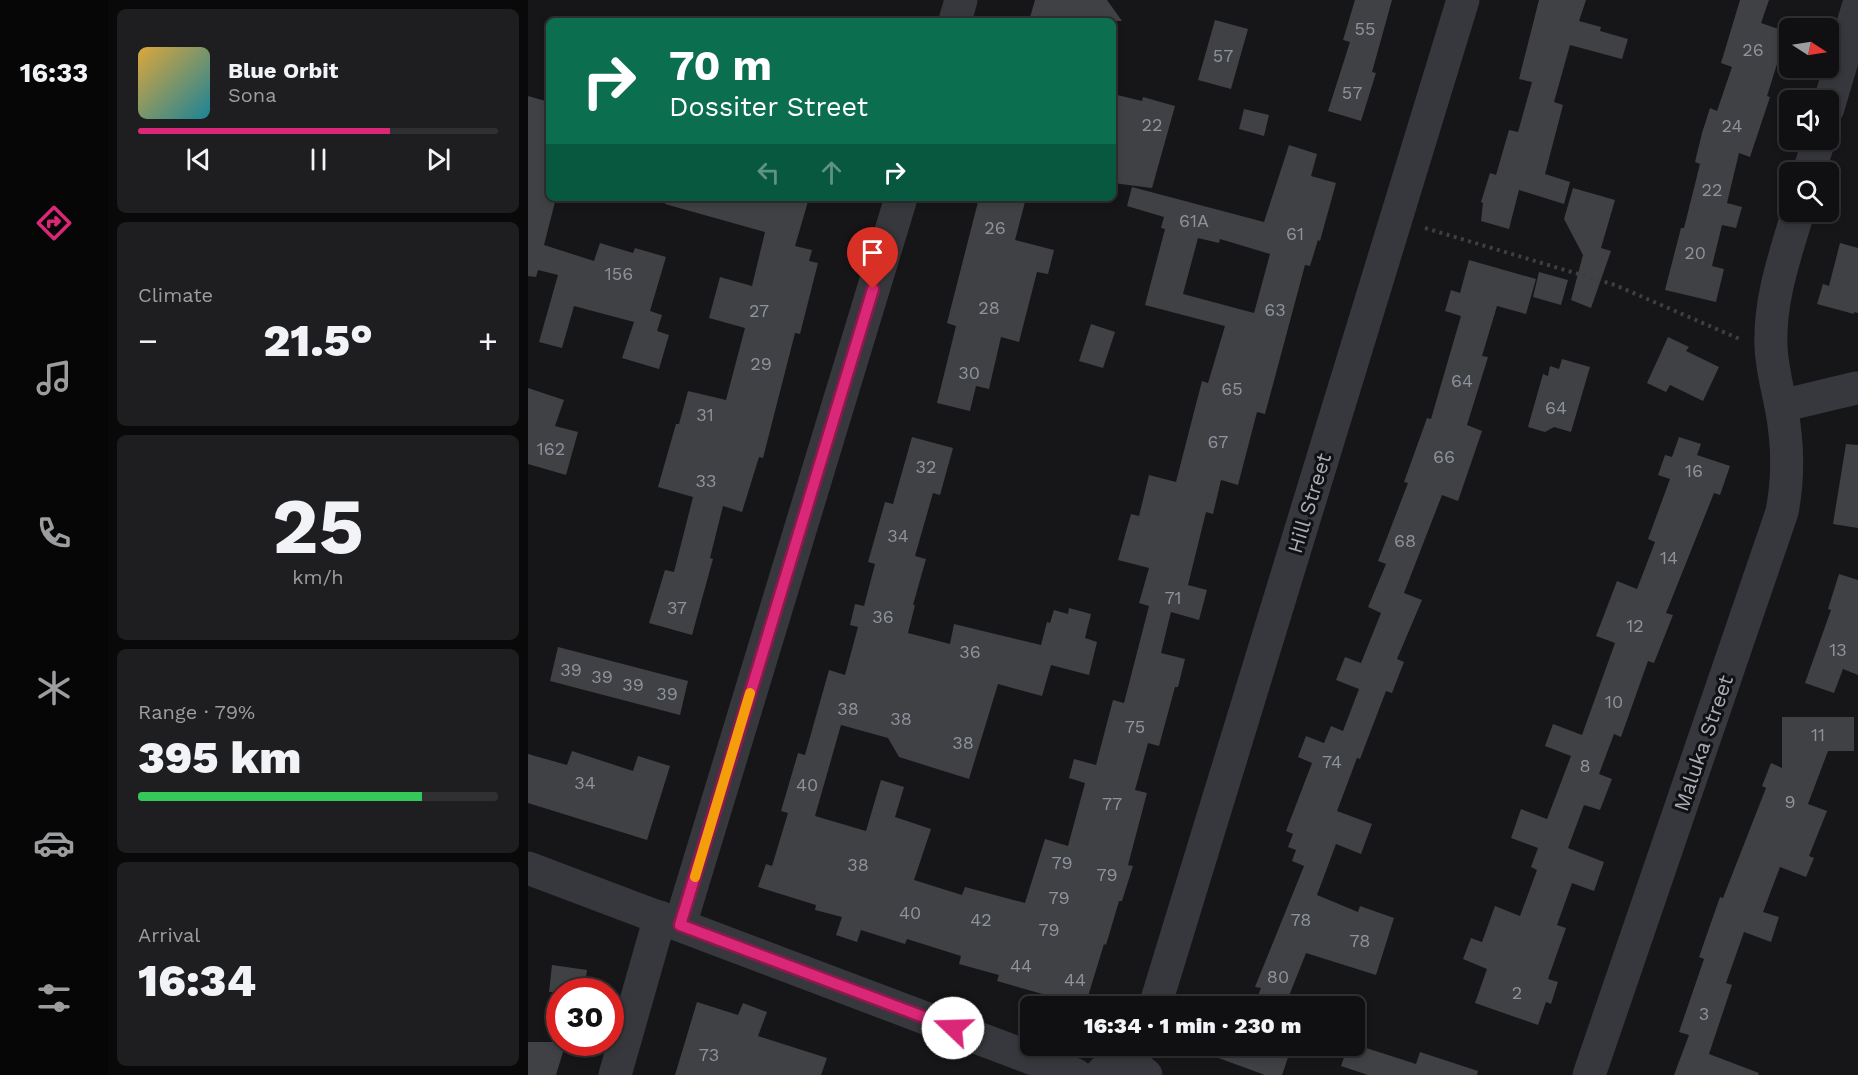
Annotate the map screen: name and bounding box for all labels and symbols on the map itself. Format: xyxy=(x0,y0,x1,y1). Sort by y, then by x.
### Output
house number: 55 xyxy=(1355,18,1375,39)
north arrow xyxy=(1779,18,1839,78)
house number: 26 xyxy=(1742,39,1764,60)
house number: 57 xyxy=(1213,45,1233,66)
house number: 57 xyxy=(1342,82,1362,103)
house number: 22 xyxy=(1142,114,1163,135)
house number: 24 xyxy=(1722,115,1742,136)
house number: 22 xyxy=(1702,179,1723,200)
house number: 61A xyxy=(1179,210,1209,231)
house number: 26 xyxy=(984,217,1006,238)
house number: 61 xyxy=(1286,223,1304,244)
pin xyxy=(847,227,898,289)
house number: 20 xyxy=(1684,242,1706,263)
house number: 156 xyxy=(605,263,633,284)
house number: 28 xyxy=(978,297,1000,318)
house number: 63 xyxy=(1264,299,1286,320)
house number: 27 xyxy=(749,300,769,321)
house number: 29 xyxy=(750,353,772,374)
house number: 30 xyxy=(958,362,980,383)
house number: 64 xyxy=(1451,370,1473,391)
house number: 65 xyxy=(1221,378,1243,399)
house number: 64 xyxy=(1545,397,1567,418)
house number: 31 xyxy=(696,404,714,425)
house number: 67 xyxy=(1208,431,1228,452)
house number: 162 xyxy=(537,438,565,459)
house number: 66 xyxy=(1433,446,1455,467)
street label: Hill Street xyxy=(1282,450,1336,556)
house number: 32 xyxy=(916,456,937,477)
house number: 16 xyxy=(1685,460,1703,481)
house number: 33 xyxy=(696,470,717,491)
house number: 34 xyxy=(887,525,909,546)
house number: 68 xyxy=(1394,530,1416,551)
house number: 14 xyxy=(1660,547,1678,568)
house number: 71 xyxy=(1164,587,1182,608)
house number: 37 xyxy=(667,597,687,618)
house number: 36 xyxy=(872,606,894,627)
house number: 12 xyxy=(1626,615,1644,636)
house number: 13 xyxy=(1829,639,1847,660)
house number: 36 xyxy=(959,641,981,662)
house number: 39 xyxy=(560,659,582,680)
house number: 39 xyxy=(591,666,613,687)
street label: Maluka Street xyxy=(1668,671,1738,814)
house number: 39 xyxy=(622,674,644,695)
house number: 39 xyxy=(656,683,678,704)
house number: 10 xyxy=(1605,691,1623,712)
house number: 38 xyxy=(837,698,859,719)
house number: 38 xyxy=(890,708,912,729)
house number: 75 xyxy=(1125,716,1145,737)
house number: 11 xyxy=(1811,724,1825,745)
house number: 38 xyxy=(952,732,974,753)
house number: 74 xyxy=(1322,751,1342,772)
house number: 8 xyxy=(1579,755,1591,776)
house number: 34 xyxy=(574,772,596,793)
house number: 40 xyxy=(796,774,818,795)
house number: 9 xyxy=(1784,791,1796,812)
house number: 77 xyxy=(1102,793,1122,814)
house number: 79 xyxy=(1051,852,1073,873)
house number: 38 xyxy=(847,854,869,875)
house number: 79 xyxy=(1096,864,1118,885)
house number: 79 xyxy=(1048,887,1070,908)
house number: 40 xyxy=(899,902,921,923)
house number: 42 xyxy=(970,909,992,930)
house number: 78 xyxy=(1291,909,1311,930)
house number: 79 xyxy=(1038,919,1060,940)
house number: 78 xyxy=(1350,930,1370,951)
house number: 44 xyxy=(1010,955,1032,976)
house number: 80 xyxy=(1267,966,1289,987)
house number: 44 xyxy=(1064,969,1086,990)
speed limit sign: 30 xyxy=(546,978,624,1056)
house number: 2 xyxy=(1512,982,1522,1003)
position arrow xyxy=(921,996,985,1060)
house number: 3 xyxy=(1699,1003,1709,1024)
house number: 73 xyxy=(699,1044,719,1065)

